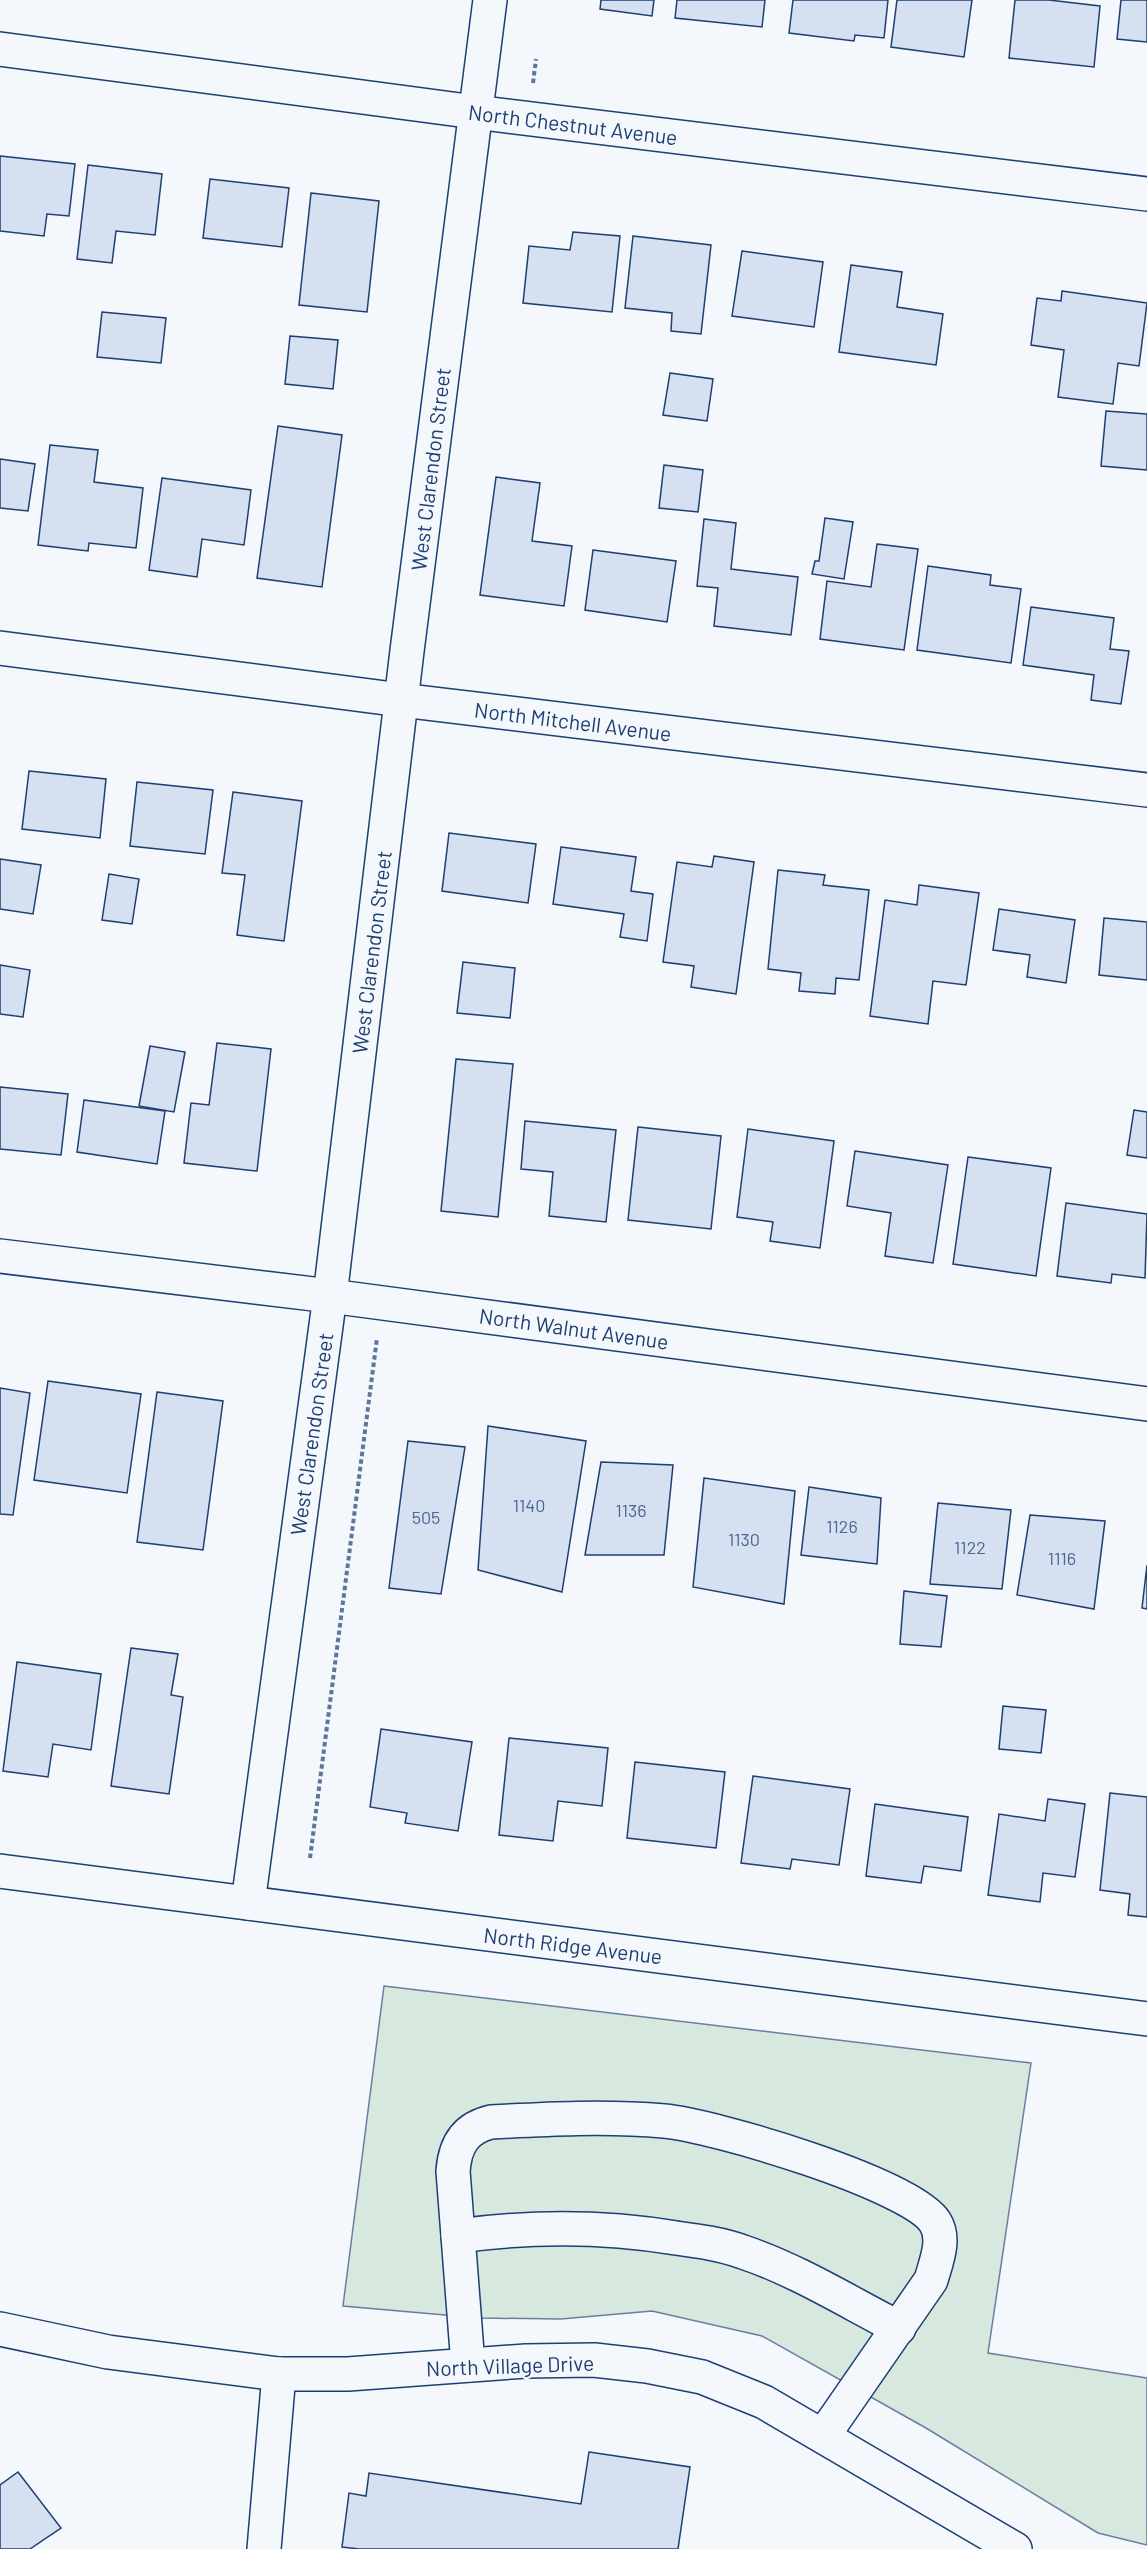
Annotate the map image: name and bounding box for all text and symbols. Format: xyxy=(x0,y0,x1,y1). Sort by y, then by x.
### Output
street label: North Chestnut Avenue xyxy=(467,99,679,149)
street label: West Clarendon Street xyxy=(405,366,455,572)
street label: North Mitchell Avenue xyxy=(473,697,673,745)
street label: West Clarendon Street xyxy=(346,849,396,1055)
street label: North Walnut Avenue xyxy=(478,1302,670,1354)
street label: West Clarendon Street xyxy=(284,1331,338,1537)
house number: 1140 xyxy=(513,1494,545,1516)
house number: 1136 xyxy=(615,1499,647,1521)
house number: 505 xyxy=(412,1506,440,1528)
house number: 1126 xyxy=(826,1515,858,1537)
house number: 1130 xyxy=(728,1528,760,1550)
house number: 1122 xyxy=(954,1536,986,1558)
house number: 1116 xyxy=(1048,1547,1076,1569)
street label: North Ridge Avenue xyxy=(482,1922,664,1968)
street label: North Village Drive xyxy=(425,2350,595,2380)

